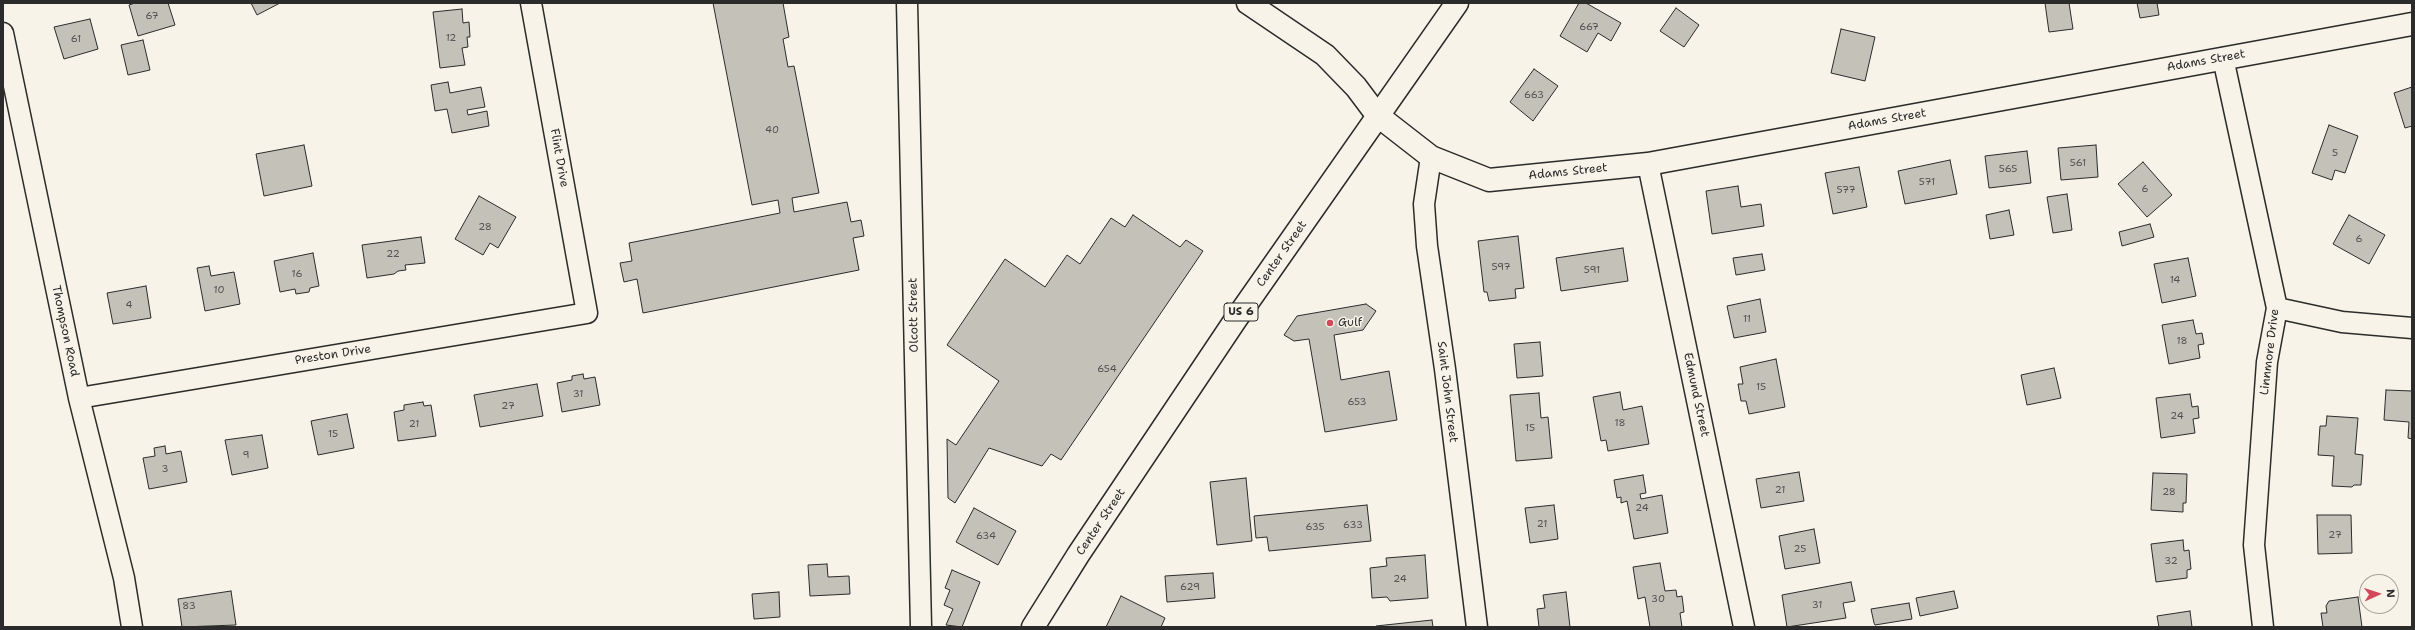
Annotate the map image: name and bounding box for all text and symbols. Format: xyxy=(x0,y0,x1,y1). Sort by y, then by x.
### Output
house number: 67 xyxy=(146,10,158,22)
house number: 667 xyxy=(1579,21,1599,33)
house number: 12 xyxy=(446,32,456,44)
house number: 61 xyxy=(71,33,81,45)
street label: Adams Street xyxy=(2166,47,2246,75)
house number: 663 xyxy=(1524,89,1544,101)
street label: Adams Street xyxy=(1847,106,1927,134)
house number: 40 xyxy=(765,124,779,136)
street label: Flint Drive xyxy=(547,128,571,188)
house number: 5 xyxy=(2332,147,2338,159)
house number: 561 xyxy=(2070,157,2086,169)
street label: Adams Street xyxy=(1528,161,1608,183)
house number: 565 xyxy=(1999,163,2017,175)
house number: 571 xyxy=(1919,176,1935,188)
house number: 6 xyxy=(2142,183,2148,195)
house number: 577 xyxy=(1836,184,1856,196)
street label: Center Street xyxy=(1254,218,1310,290)
house number: 28 xyxy=(478,221,492,233)
house number: 6 xyxy=(2356,233,2362,245)
house number: 22 xyxy=(386,248,400,260)
house number: 597 xyxy=(1491,261,1511,273)
house number: 591 xyxy=(1584,264,1600,276)
house number: 16 xyxy=(292,268,302,280)
house number: 14 xyxy=(2170,274,2180,286)
street label: Olcott Street xyxy=(906,277,922,353)
street label: Thompson Road xyxy=(48,284,82,378)
house number: 10 xyxy=(214,284,224,296)
house number: 4 xyxy=(126,299,132,311)
road number: US 6 xyxy=(1224,303,1258,321)
street label: Linnmore Drive xyxy=(2258,308,2282,396)
house number: 11 xyxy=(1743,313,1751,325)
place label: Gulf xyxy=(1338,316,1362,330)
marker: Gulf xyxy=(1325,318,1335,328)
house number: 18 xyxy=(2176,335,2188,347)
street label: Saint John Street xyxy=(1434,340,1460,444)
street label: Preston Drive xyxy=(294,342,372,368)
street label: Edmund Street xyxy=(1680,351,1712,439)
house number: 654 xyxy=(1097,363,1117,375)
house number: 15 xyxy=(1756,381,1766,393)
house number: 31 xyxy=(573,388,583,400)
house number: 653 xyxy=(1347,396,1367,408)
house number: 27 xyxy=(501,400,515,412)
house number: 24 xyxy=(2170,410,2184,422)
house number: 18 xyxy=(1614,417,1626,429)
house number: 21 xyxy=(409,418,419,430)
house number: 15 xyxy=(1525,422,1535,434)
house number: 15 xyxy=(328,428,338,440)
house number: 9 xyxy=(243,449,249,461)
house number: 3 xyxy=(162,463,168,475)
house number: 21 xyxy=(1775,484,1785,496)
street label: Center Street xyxy=(1073,486,1129,558)
house number: 28 xyxy=(2162,486,2176,498)
house number: 24 xyxy=(1635,502,1649,514)
house number: 21 xyxy=(1537,518,1547,530)
house number: 633 xyxy=(1343,519,1363,531)
house number: 635 xyxy=(1305,521,1325,533)
house number: 27 xyxy=(2328,529,2342,541)
house number: 634 xyxy=(976,530,996,542)
house number: 25 xyxy=(1794,543,1806,555)
house number: 32 xyxy=(2164,555,2178,567)
house number: 24 xyxy=(1393,573,1407,585)
north arrow xyxy=(2359,574,2399,614)
house number: 629 xyxy=(1180,581,1200,593)
text: N xyxy=(2383,589,2398,598)
house number: 30 xyxy=(1651,593,1665,605)
house number: 31 xyxy=(1812,599,1822,611)
house number: 83 xyxy=(182,600,196,612)

